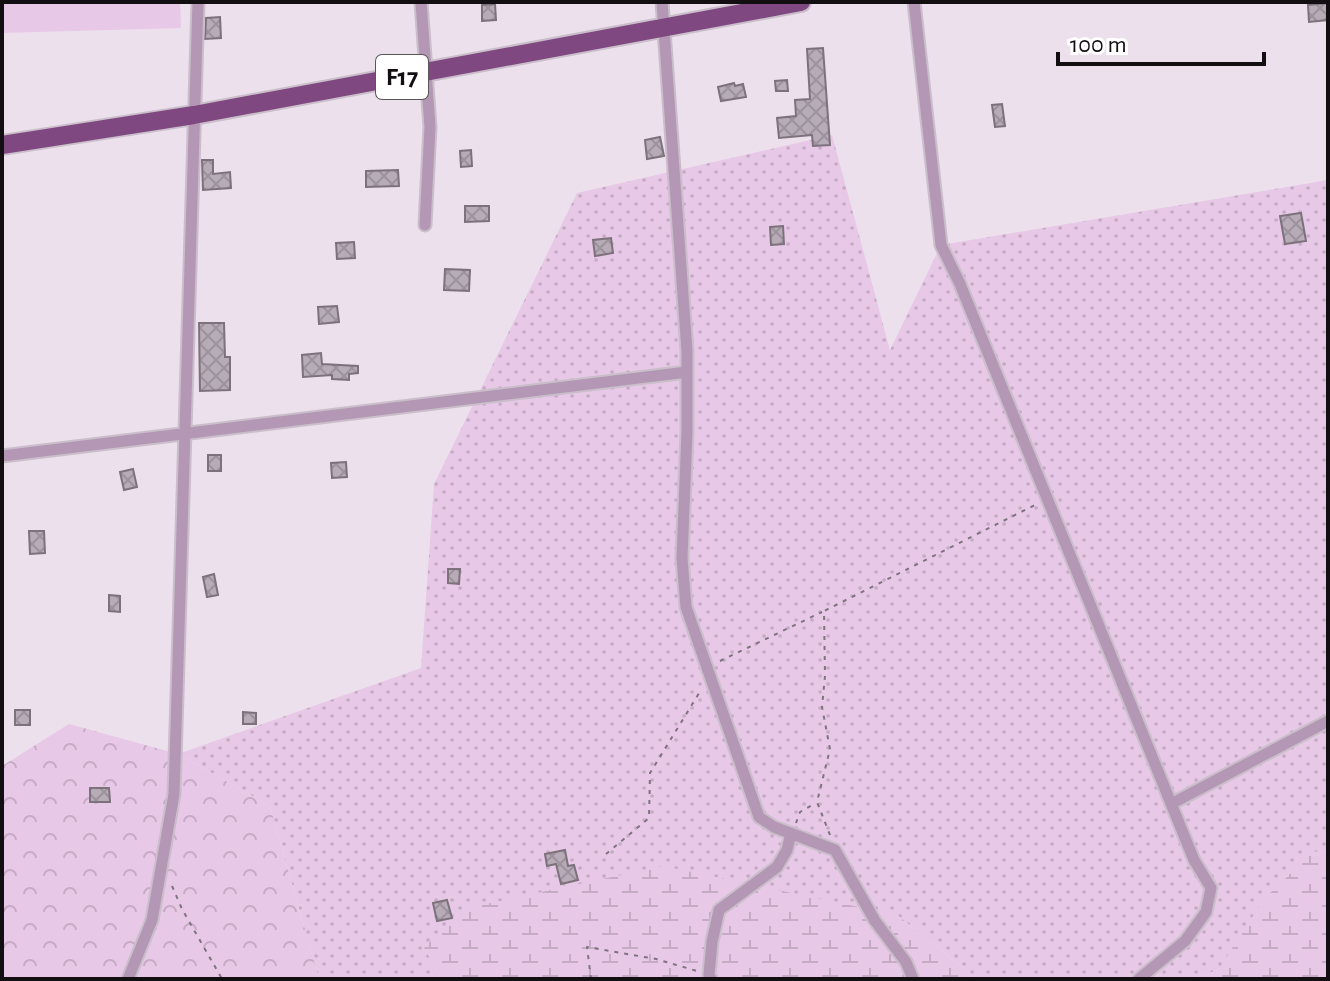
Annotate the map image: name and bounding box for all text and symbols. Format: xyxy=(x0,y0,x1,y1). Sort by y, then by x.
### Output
scale bar xyxy=(1058,16,1264,66)
text: 100 m xyxy=(1070,33,1127,57)
road number: F17 xyxy=(376,55,428,99)

